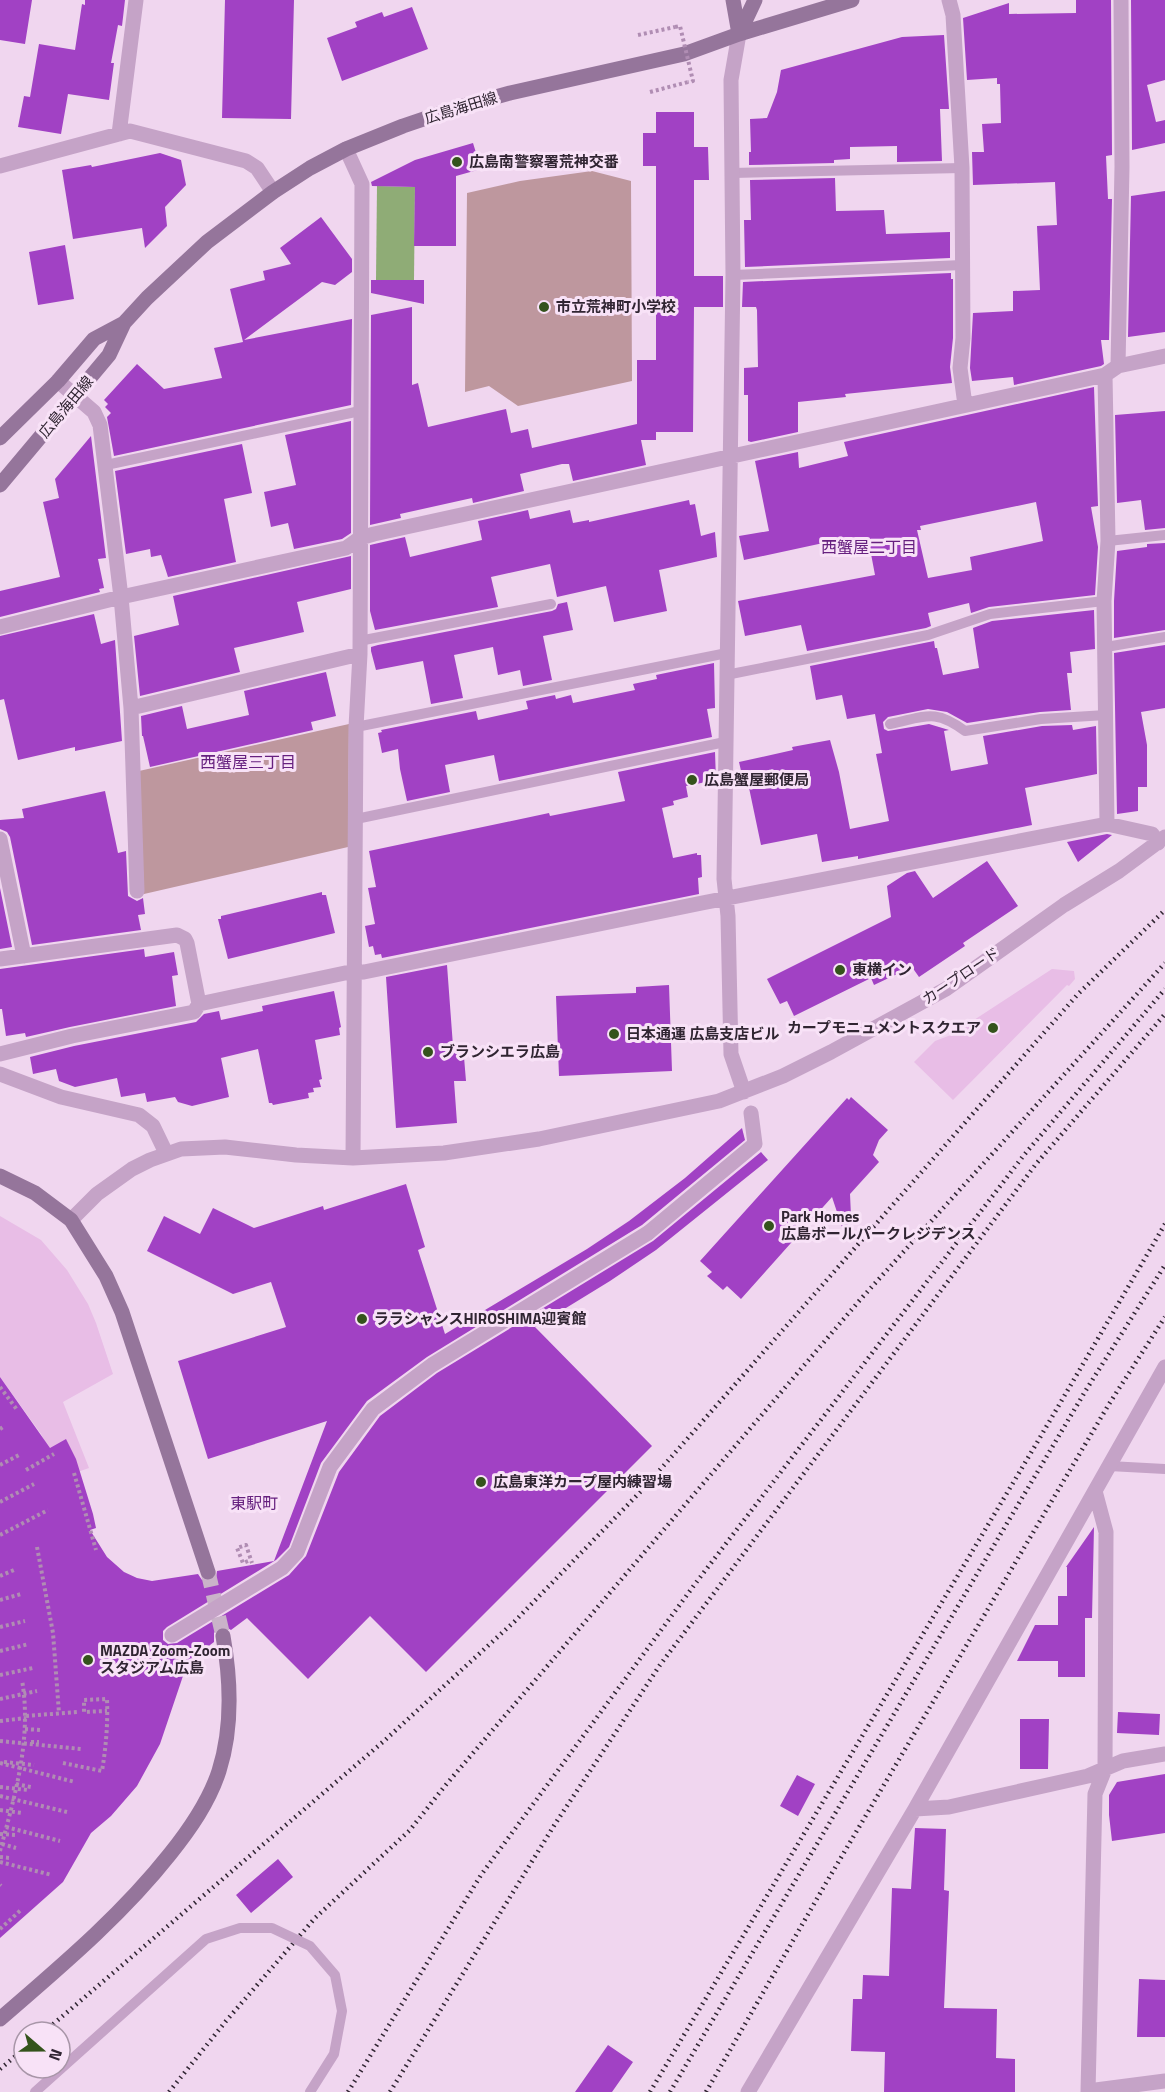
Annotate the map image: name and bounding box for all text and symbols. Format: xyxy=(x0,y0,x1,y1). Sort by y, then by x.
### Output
street label: 広島海田線 xyxy=(422,86,500,129)
place label: 広島南警察署荒神交番 xyxy=(469,150,619,173)
marker: 広島南警察署荒神交番 xyxy=(450,155,464,169)
place label: 市立荒神町小学校 xyxy=(556,295,676,318)
marker: 市立荒神町小学校 xyxy=(537,300,551,314)
street label: 広島海田線 xyxy=(33,371,99,443)
district label: 西蟹屋二丁目 xyxy=(821,535,917,559)
district label: 西蟹屋三丁目 xyxy=(200,750,296,774)
place label: 広島蟹屋郵便局 xyxy=(704,768,809,791)
marker: 広島蟹屋郵便局 xyxy=(685,773,699,787)
street label: カープロード xyxy=(917,941,1004,1010)
place label: 東横イン xyxy=(852,958,912,981)
marker: 東横イン xyxy=(833,963,847,977)
place label: カープモニュメントスクエア xyxy=(787,1016,981,1039)
marker: カープモニュメントスクエア xyxy=(986,1021,1000,1035)
place label: 日本通運 広島支店ビル xyxy=(626,1022,779,1045)
marker: 日本通運 広島支店ビル xyxy=(607,1027,621,1041)
place label: ブランシエラ広島 xyxy=(440,1040,560,1063)
marker: ブランシエラ広島 xyxy=(421,1045,435,1059)
place label: Park Homes 広島ボールパークレジデンス xyxy=(781,1205,976,1245)
marker: Park Homes 広島ボールパークレジデンス xyxy=(762,1219,776,1233)
place label: ララシャンスHIROSHIMA迎賓館 xyxy=(374,1307,586,1330)
marker: ララシャンスHIROSHIMA迎賓館 xyxy=(355,1312,369,1326)
place label: 広島東洋カープ屋内練習場 xyxy=(493,1470,672,1493)
marker: 広島東洋カープ屋内練習場 xyxy=(474,1475,488,1489)
district label: 東駅町 xyxy=(230,1491,278,1515)
place label: MAZDA Zoom-Zoom スタジアム広島 xyxy=(100,1639,230,1679)
marker: MAZDA Zoom-Zoom スタジアム広島 xyxy=(81,1653,95,1667)
north arrow xyxy=(12,2020,72,2080)
text: N xyxy=(43,2046,69,2064)

